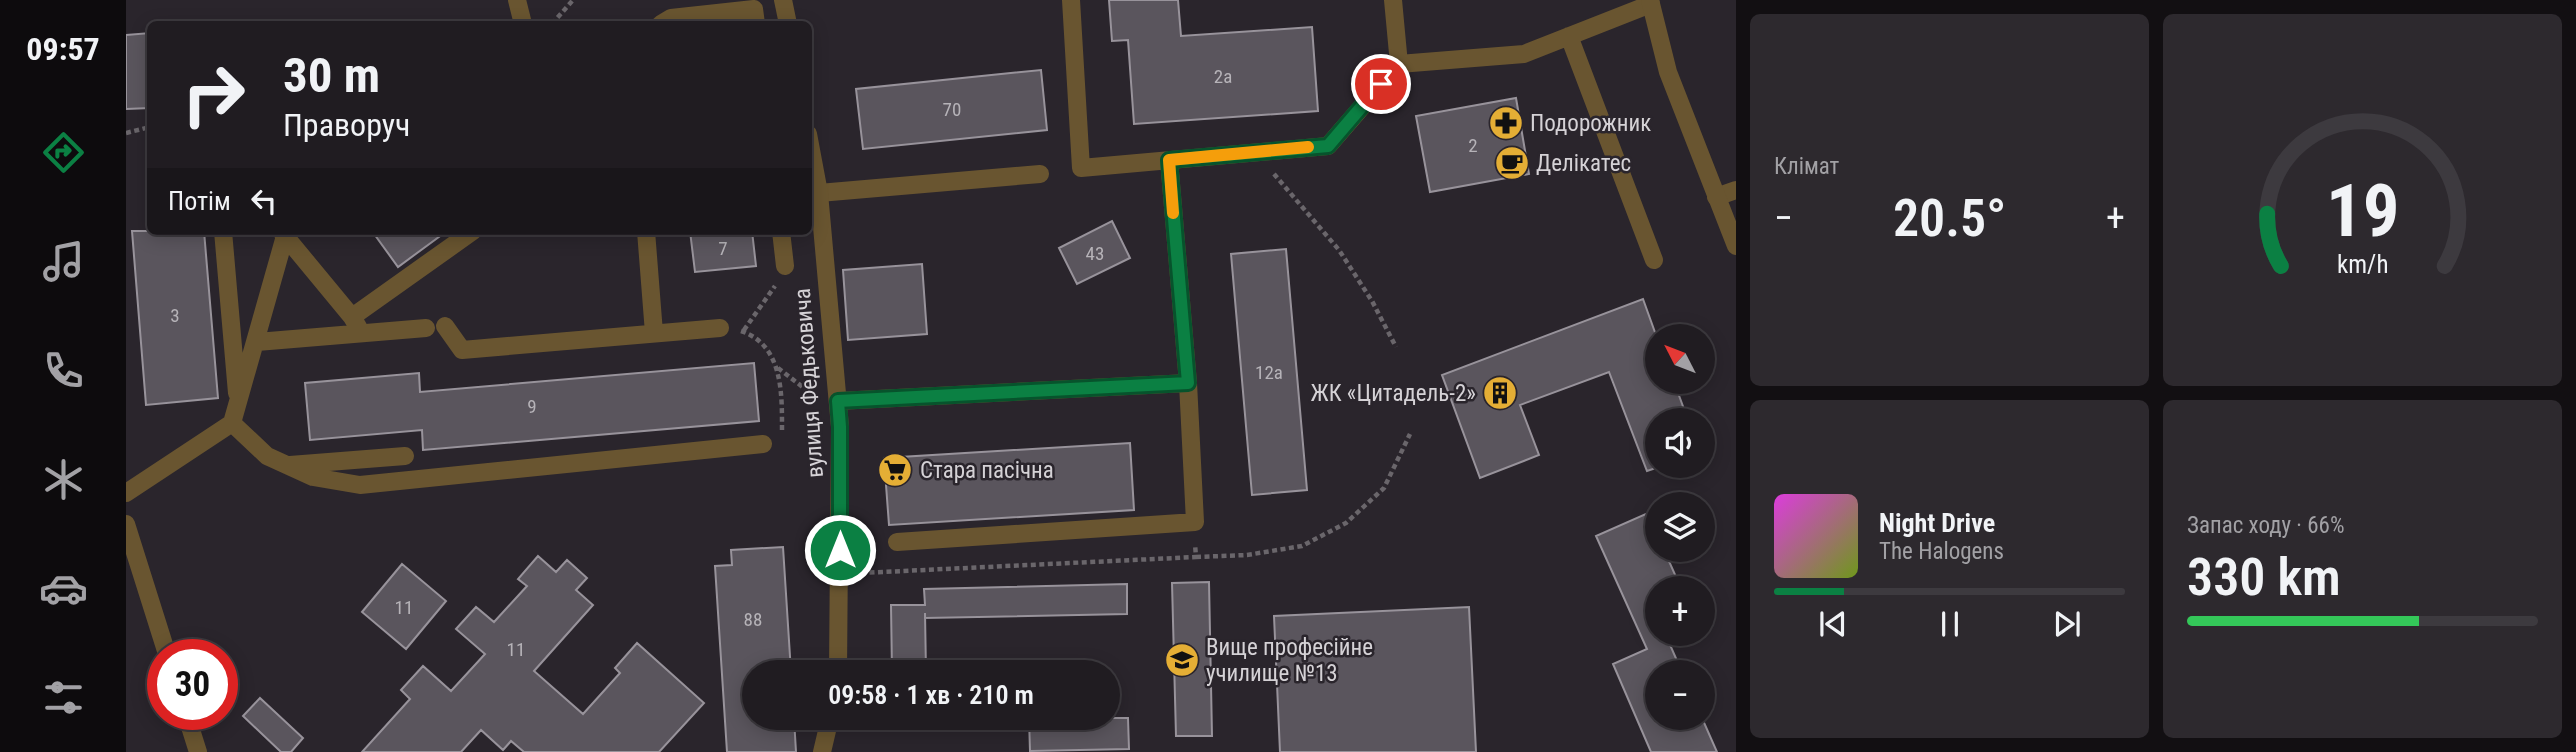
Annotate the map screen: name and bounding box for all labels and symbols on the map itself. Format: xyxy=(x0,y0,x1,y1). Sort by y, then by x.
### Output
pin xyxy=(1351,54,1411,114)
house number: 2а xyxy=(1214,65,1232,88)
house number: 70 xyxy=(943,98,961,121)
pharmacy icon: Подорожник xyxy=(1487,104,1525,142)
place label: Подорожник xyxy=(1530,110,1651,137)
house number: 2 xyxy=(1468,134,1478,157)
cafe icon: Делікатес xyxy=(1493,144,1531,182)
place label: Делікатес xyxy=(1536,150,1631,177)
house number: 7 xyxy=(718,237,728,260)
house number: 43 xyxy=(1086,242,1104,265)
street label: вулиця Федьковича xyxy=(789,287,829,479)
house number: 3 xyxy=(170,304,180,327)
north arrow xyxy=(1645,324,1715,394)
house number: 12а xyxy=(1255,361,1283,384)
building icon: ЖК «Цитадель-2» xyxy=(1481,374,1519,412)
place label: ЖК «Цитадель-2» xyxy=(1310,380,1476,407)
house number: 9 xyxy=(527,395,537,418)
supermarket icon: Стара пасічна xyxy=(876,451,914,489)
place label: Стара пасічна xyxy=(920,457,1054,484)
position arrow xyxy=(803,513,877,587)
house number: 11 xyxy=(395,596,413,619)
house number: 88 xyxy=(744,608,762,631)
place label: Вище професійне училище №13 xyxy=(1206,634,1373,687)
house number: 11 xyxy=(507,638,525,661)
speed limit sign: 30 xyxy=(147,639,238,730)
school or university icon: Вище професійне училище №13 xyxy=(1163,641,1201,679)

